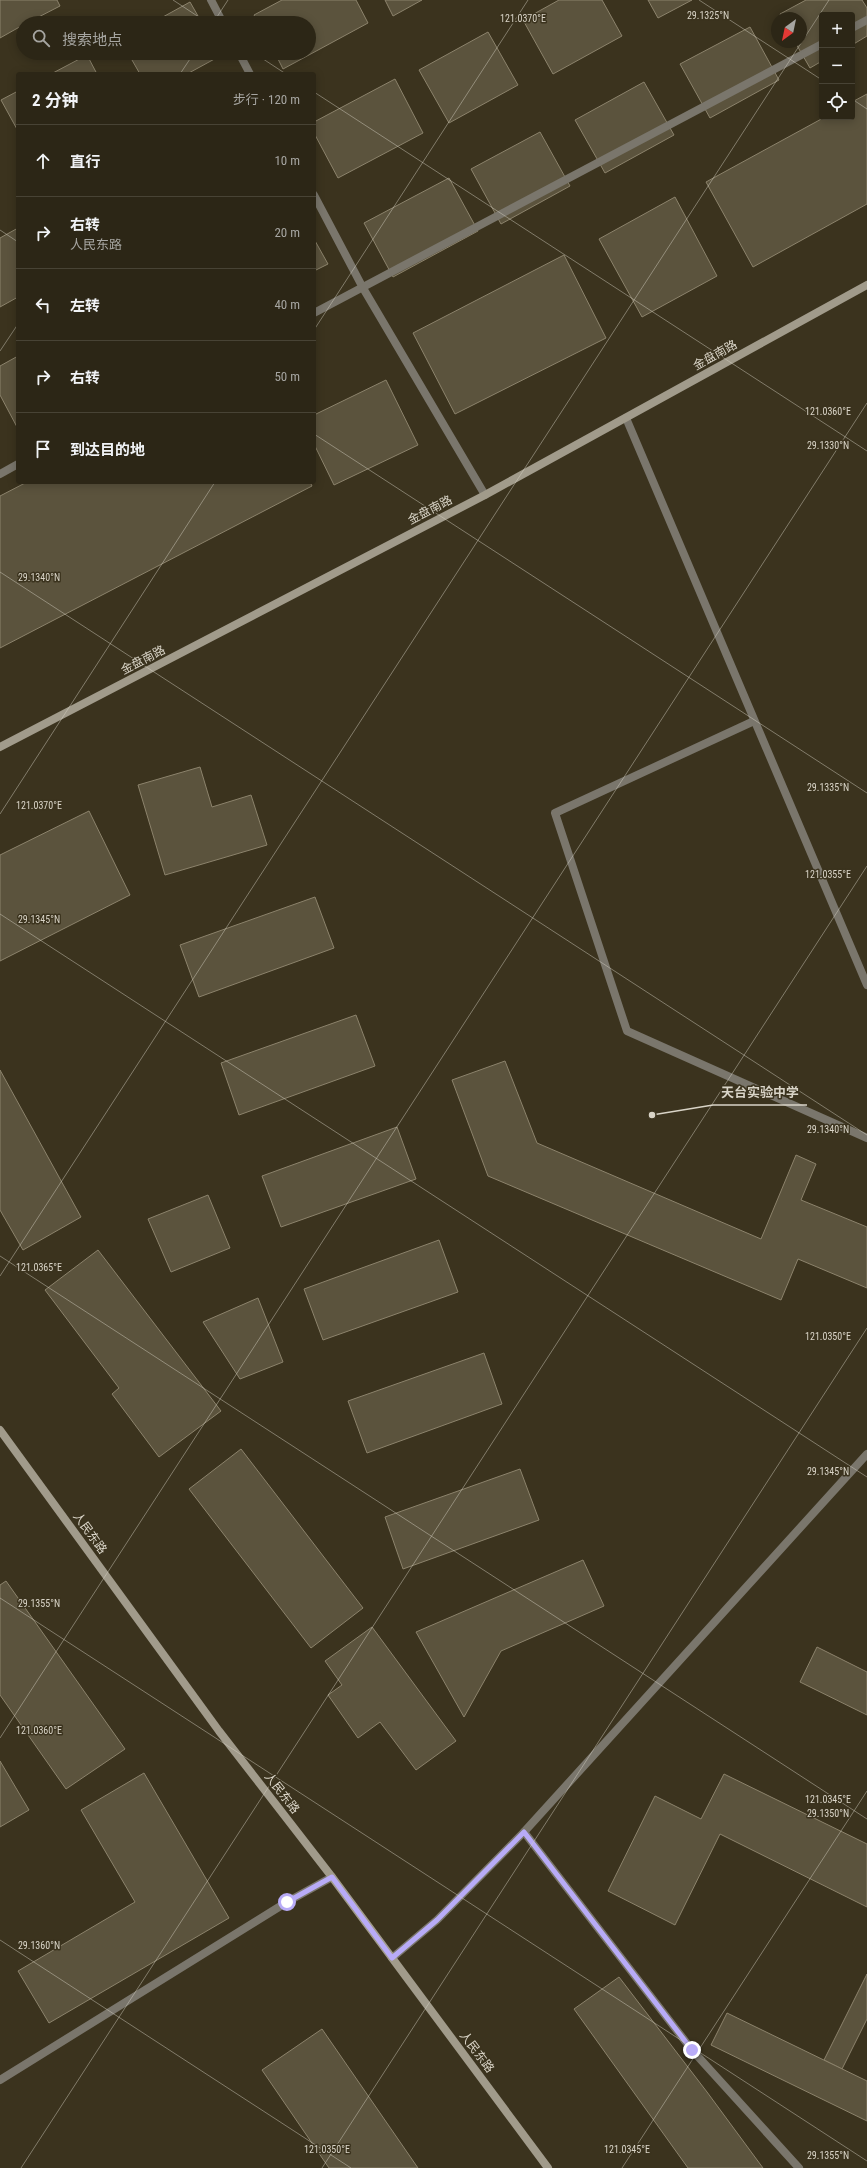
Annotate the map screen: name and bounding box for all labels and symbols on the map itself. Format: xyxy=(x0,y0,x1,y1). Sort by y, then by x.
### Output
text: 29.1325°N xyxy=(687,10,729,21)
north arrow xyxy=(771,12,807,48)
text: 121.0370°E xyxy=(500,13,546,24)
street label: 金盘南路 xyxy=(691,337,739,373)
text: 121.0360°E xyxy=(805,406,851,417)
text: 29.1330°N xyxy=(807,440,849,451)
street label: 金盘南路 xyxy=(405,493,455,527)
text: 29.1340°N xyxy=(18,572,60,583)
street label: 金盘南路 xyxy=(118,643,168,677)
text: 29.1335°N xyxy=(807,782,849,793)
text: 121.0370°E xyxy=(16,800,62,811)
text: 121.0355°E xyxy=(805,869,851,880)
text: 29.1345°N xyxy=(18,914,60,925)
callout: 天台实验中学 xyxy=(713,1080,807,1105)
text: 天台实验中学 xyxy=(721,1085,799,1100)
text: 29.1340°N xyxy=(807,1124,849,1135)
text: 121.0365°E xyxy=(16,1262,62,1273)
text: 121.0350°E xyxy=(805,1331,851,1342)
text: 29.1345°N xyxy=(807,1466,849,1477)
street label: 人民东路 xyxy=(70,1509,110,1557)
text: 29.1355°N xyxy=(18,1598,60,1609)
text: 121.0360°E xyxy=(16,1725,62,1736)
street label: 人民东路 xyxy=(262,1770,302,1816)
text: 121.0345°E xyxy=(805,1794,851,1805)
text: 29.1350°N xyxy=(807,1808,849,1819)
route start xyxy=(278,1893,296,1911)
text: 29.1360°N xyxy=(18,1940,60,1951)
street label: 人民东路 xyxy=(457,2029,497,2075)
route end xyxy=(683,2041,701,2059)
text: 121.0350°E xyxy=(304,2144,350,2155)
text: 121.0345°E xyxy=(604,2144,650,2155)
text: 29.1355°N xyxy=(807,2150,849,2161)

